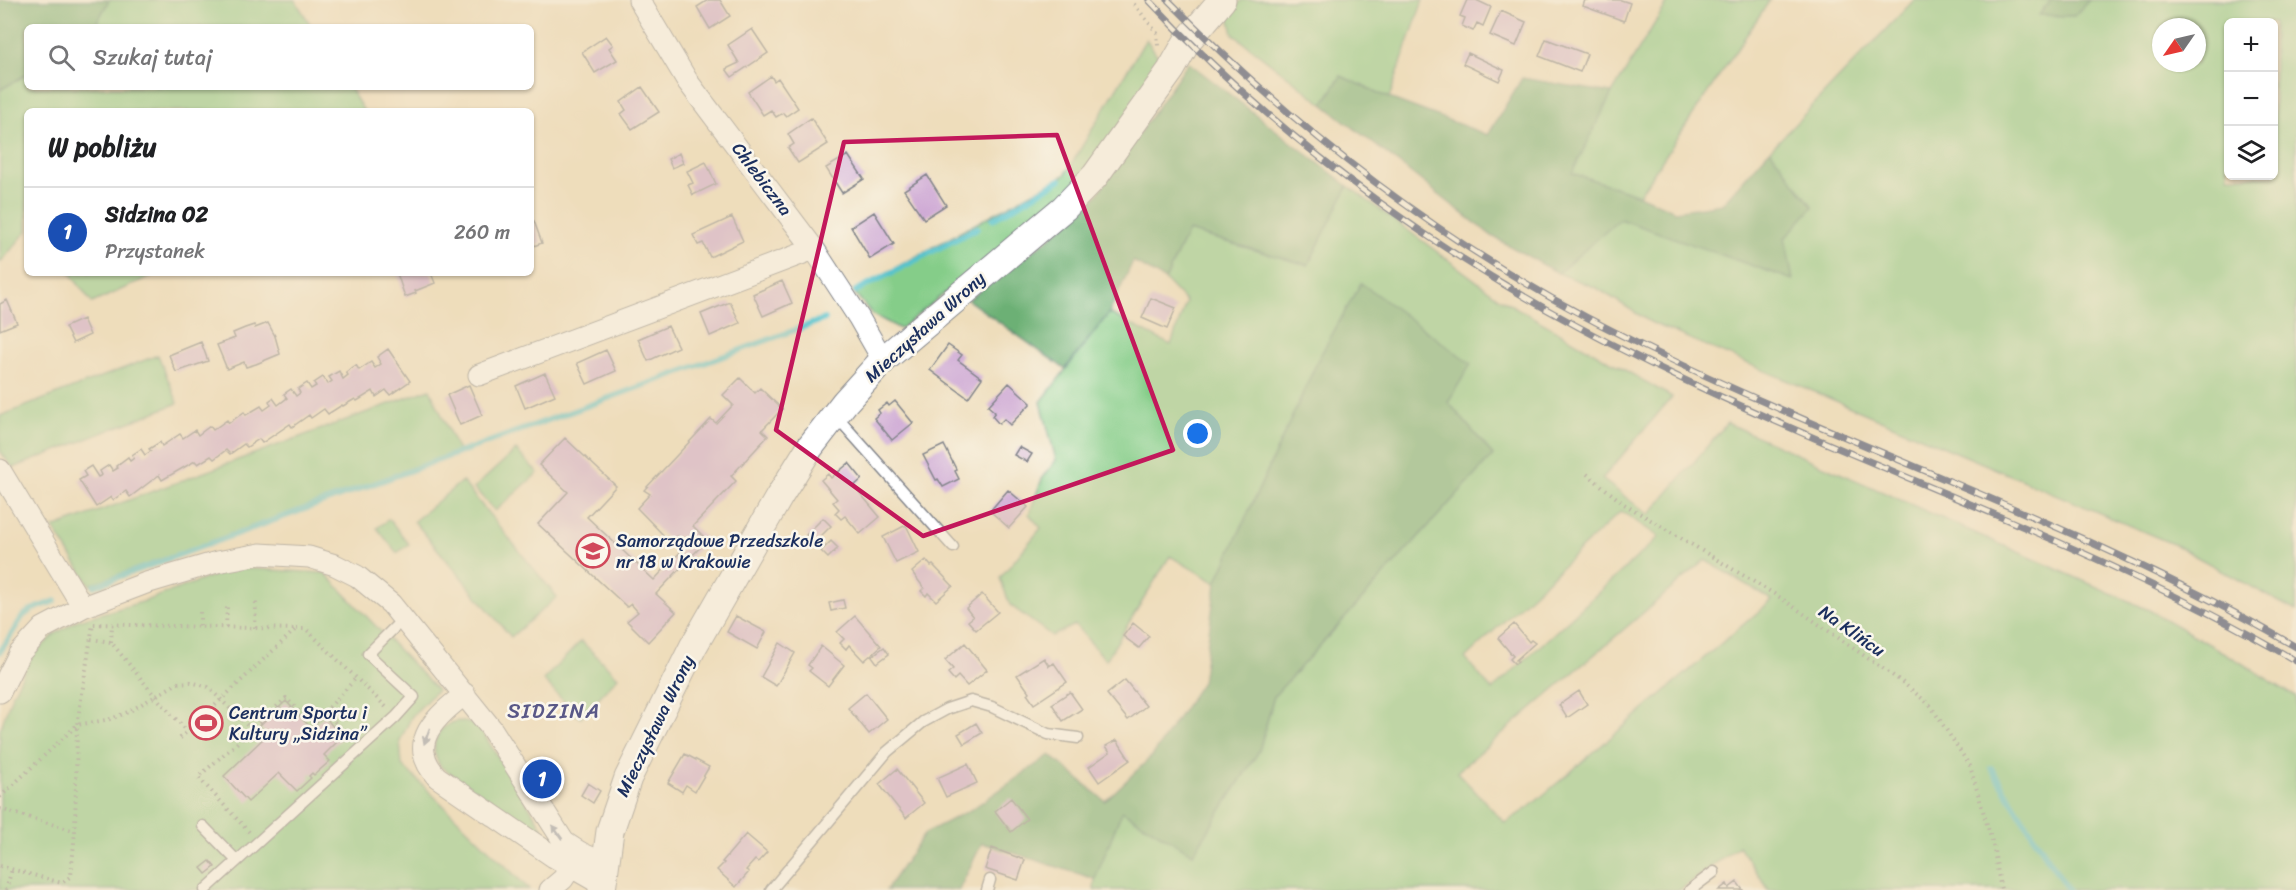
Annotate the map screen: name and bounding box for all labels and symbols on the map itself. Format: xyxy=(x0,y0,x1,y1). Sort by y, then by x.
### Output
north arrow xyxy=(2152,18,2206,72)
street label: Chlebiczna xyxy=(723,135,801,223)
street label: Mieczysława Wrony xyxy=(857,263,994,391)
your location xyxy=(1183,419,1212,448)
place label: Samorządowe Przedszkole nr 18 w Krakowie xyxy=(616,525,823,578)
school or university icon: Samorządowe Przedszkole nr 18 w Krakowie xyxy=(575,533,611,569)
street label: Na Klińcu xyxy=(1812,596,1892,666)
street label: Mieczysława Wrony xyxy=(607,649,704,802)
district label: SIDZINA xyxy=(507,692,601,730)
place label: Centrum Sportu i Kultury „Sidzina” xyxy=(229,697,368,750)
sports icon: Centrum Sportu i Kultury „Sidzina” xyxy=(188,705,224,741)
one-way arrow xyxy=(421,728,431,746)
pin: 1 xyxy=(522,756,562,802)
one-way arrow xyxy=(551,824,563,839)

